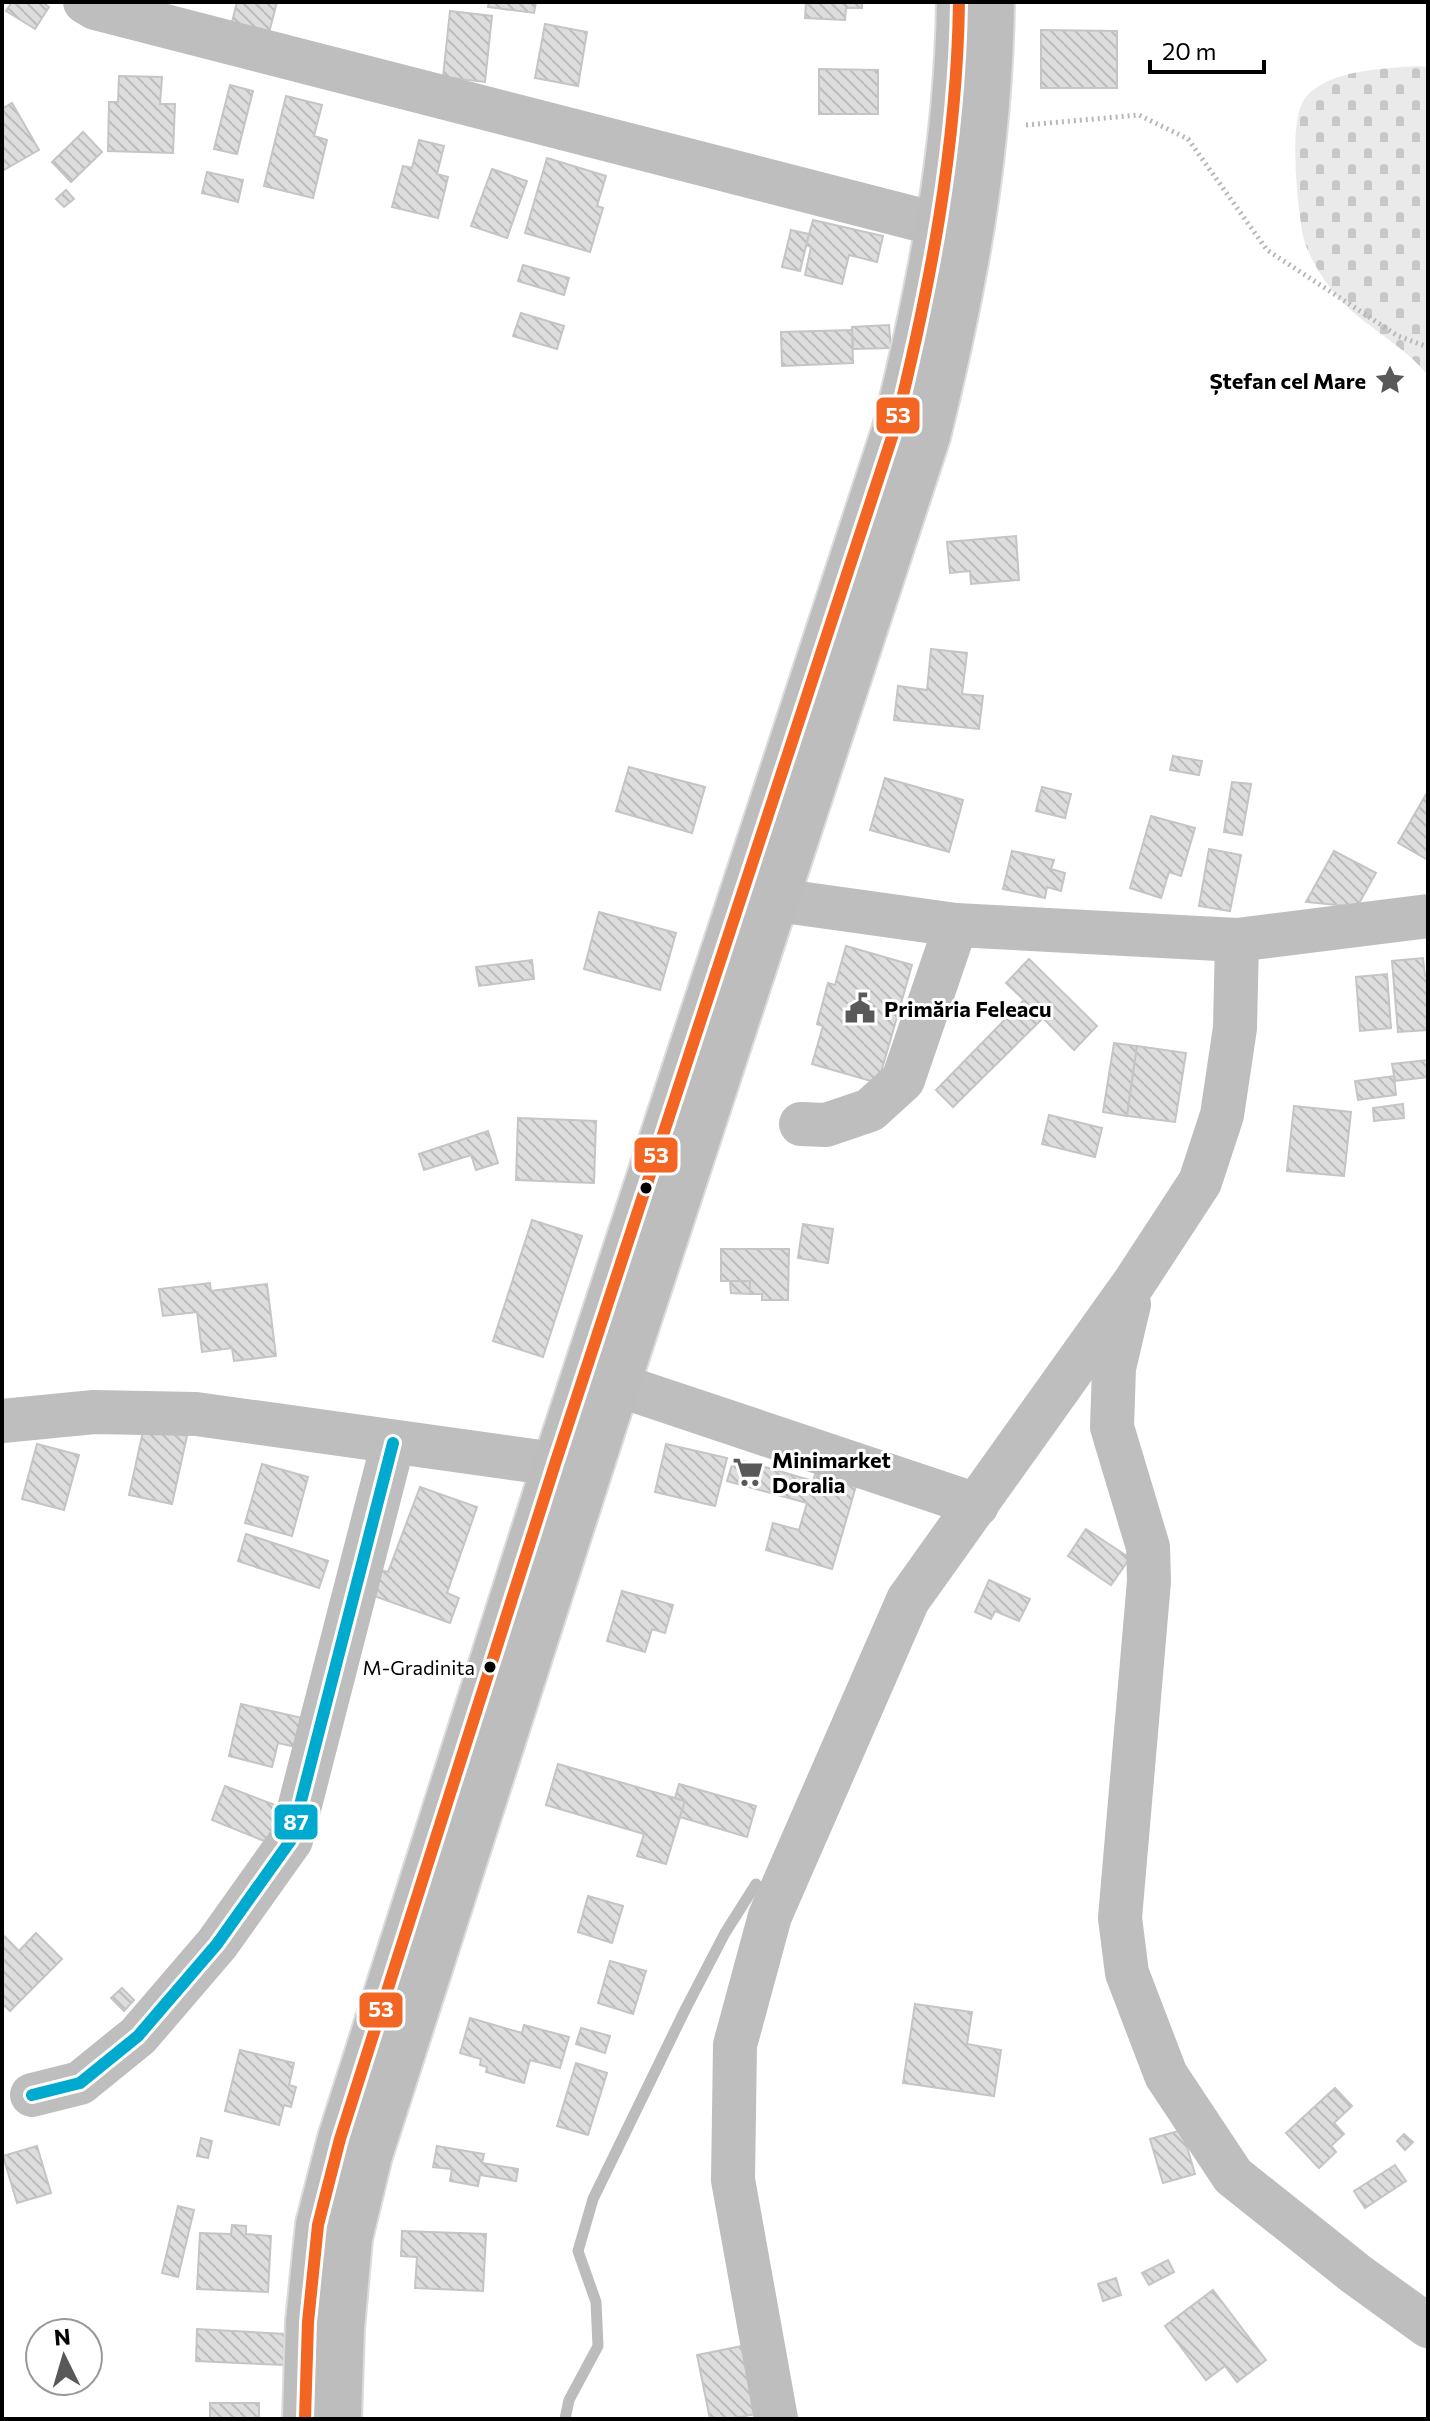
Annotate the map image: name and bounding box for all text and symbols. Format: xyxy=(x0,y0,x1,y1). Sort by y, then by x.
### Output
scale bar xyxy=(1150,24,1264,74)
text: 20 m xyxy=(1162,36,1216,65)
place icon: Ștefan cel Mare xyxy=(1373,363,1407,397)
place label: Ștefan cel Mare xyxy=(1210,367,1366,395)
line badge: 53 xyxy=(875,396,921,435)
text: 53 xyxy=(885,401,911,428)
public building icon: Primăria Feleacu xyxy=(843,991,877,1025)
place label: Primăria Feleacu xyxy=(884,995,1052,1022)
line badge: 53 xyxy=(633,1136,679,1174)
text: 53 xyxy=(643,1141,669,1168)
unlabelled marker xyxy=(638,1180,654,1196)
place label: Minimarket Doralia xyxy=(772,1446,891,1498)
supermarket icon: Minimarket Doralia xyxy=(731,1455,765,1489)
place label: M-Gradinita xyxy=(363,1655,475,1679)
marker: M-Gradinita xyxy=(482,1659,498,1675)
line badge: 87 xyxy=(273,1803,319,1841)
text: 87 xyxy=(283,1808,309,1835)
line badge: 53 xyxy=(358,1991,404,2029)
text: 53 xyxy=(368,1995,394,2022)
north arrow xyxy=(24,2317,104,2397)
text: N xyxy=(53,2322,72,2351)

